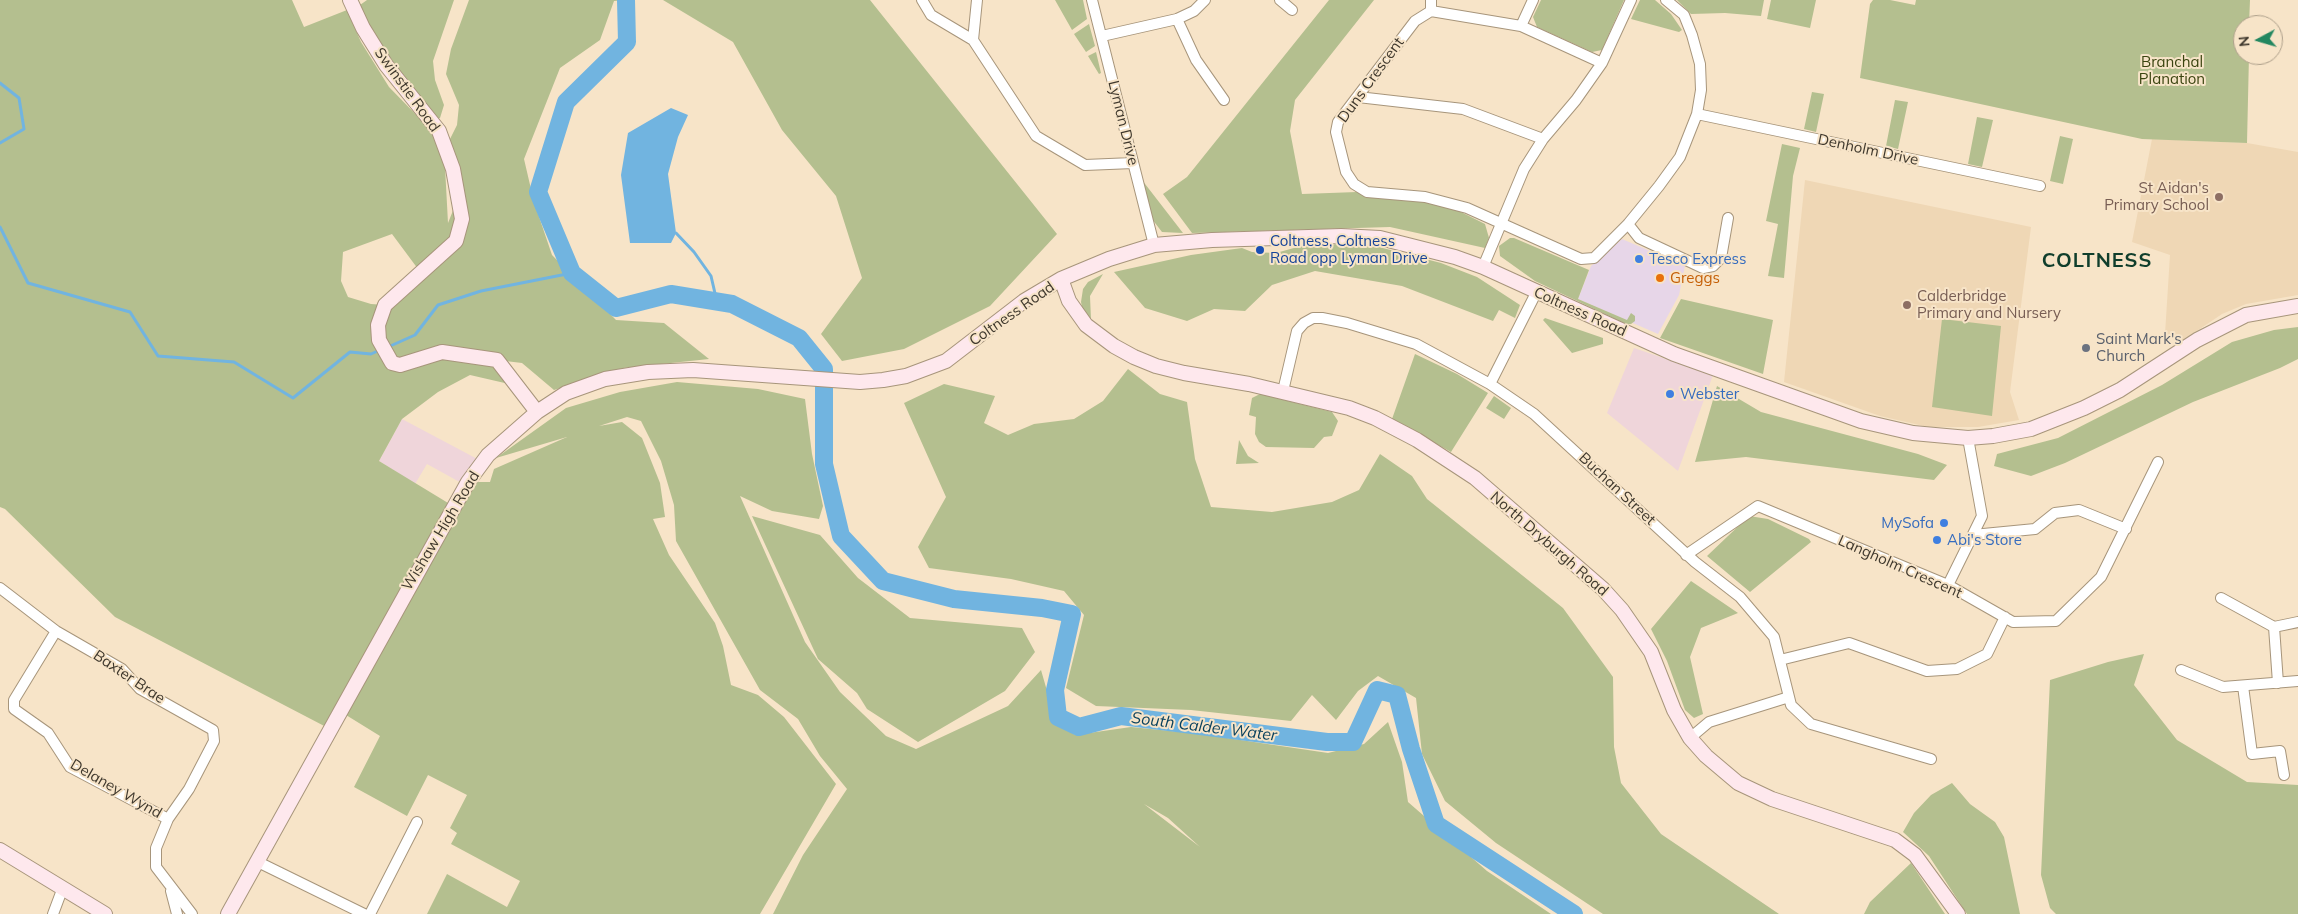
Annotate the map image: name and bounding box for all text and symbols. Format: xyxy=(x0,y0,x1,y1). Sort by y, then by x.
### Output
north arrow xyxy=(2233,15,2283,65)
street label: Duns Crescent xyxy=(1334,34,1408,126)
text: N xyxy=(2235,35,2254,48)
street label: Swinstie Road xyxy=(370,44,444,136)
park label: Branchal Planation xyxy=(2139,53,2205,88)
street label: Lyman Drive xyxy=(1104,79,1142,167)
street label: Denholm Drive xyxy=(1816,131,1920,169)
place label: St Aidan's Primary School xyxy=(2104,179,2209,214)
marker: St Aidan's Primary School xyxy=(2213,191,2225,203)
place label: Coltness, Coltness Road opp Lyman Drive xyxy=(1270,232,1428,267)
marker: Coltness, Coltness Road opp Lyman Drive xyxy=(1254,244,1266,256)
district label: COLTNESS xyxy=(2041,249,2153,273)
place label: Tesco Express xyxy=(1649,250,1747,268)
marker: Tesco Express xyxy=(1633,253,1645,265)
place label: Greggs xyxy=(1670,269,1720,287)
marker: Greggs xyxy=(1654,272,1666,284)
street label: Coltness Road xyxy=(966,278,1058,350)
street label: Coltness Road xyxy=(1531,284,1629,340)
place label: Calderbridge Primary and Nursery xyxy=(1917,287,2061,322)
marker: Calderbridge Primary and Nursery xyxy=(1901,299,1913,311)
place label: Saint Mark's Church xyxy=(2096,330,2182,365)
marker: Saint Mark's Church xyxy=(2080,342,2092,354)
place label: Webster xyxy=(1680,385,1739,403)
marker: Webster xyxy=(1664,388,1676,400)
street label: Buchan Street xyxy=(1575,449,1659,529)
street label: Wishaw High Road xyxy=(398,468,484,594)
street label: North Dryburgh Road xyxy=(1486,488,1612,600)
place label: MySofa xyxy=(1881,514,1934,532)
marker: MySofa xyxy=(1938,517,1950,529)
place label: Abi's Store xyxy=(1947,531,2022,549)
street label: Langholm Crescent xyxy=(1835,532,1965,602)
marker: Abi's Store xyxy=(1931,534,1943,546)
street label: Baxter Brae xyxy=(90,646,168,708)
water label: South Calder Water xyxy=(1130,709,1278,745)
street label: Delaney Wynd xyxy=(67,756,165,822)

